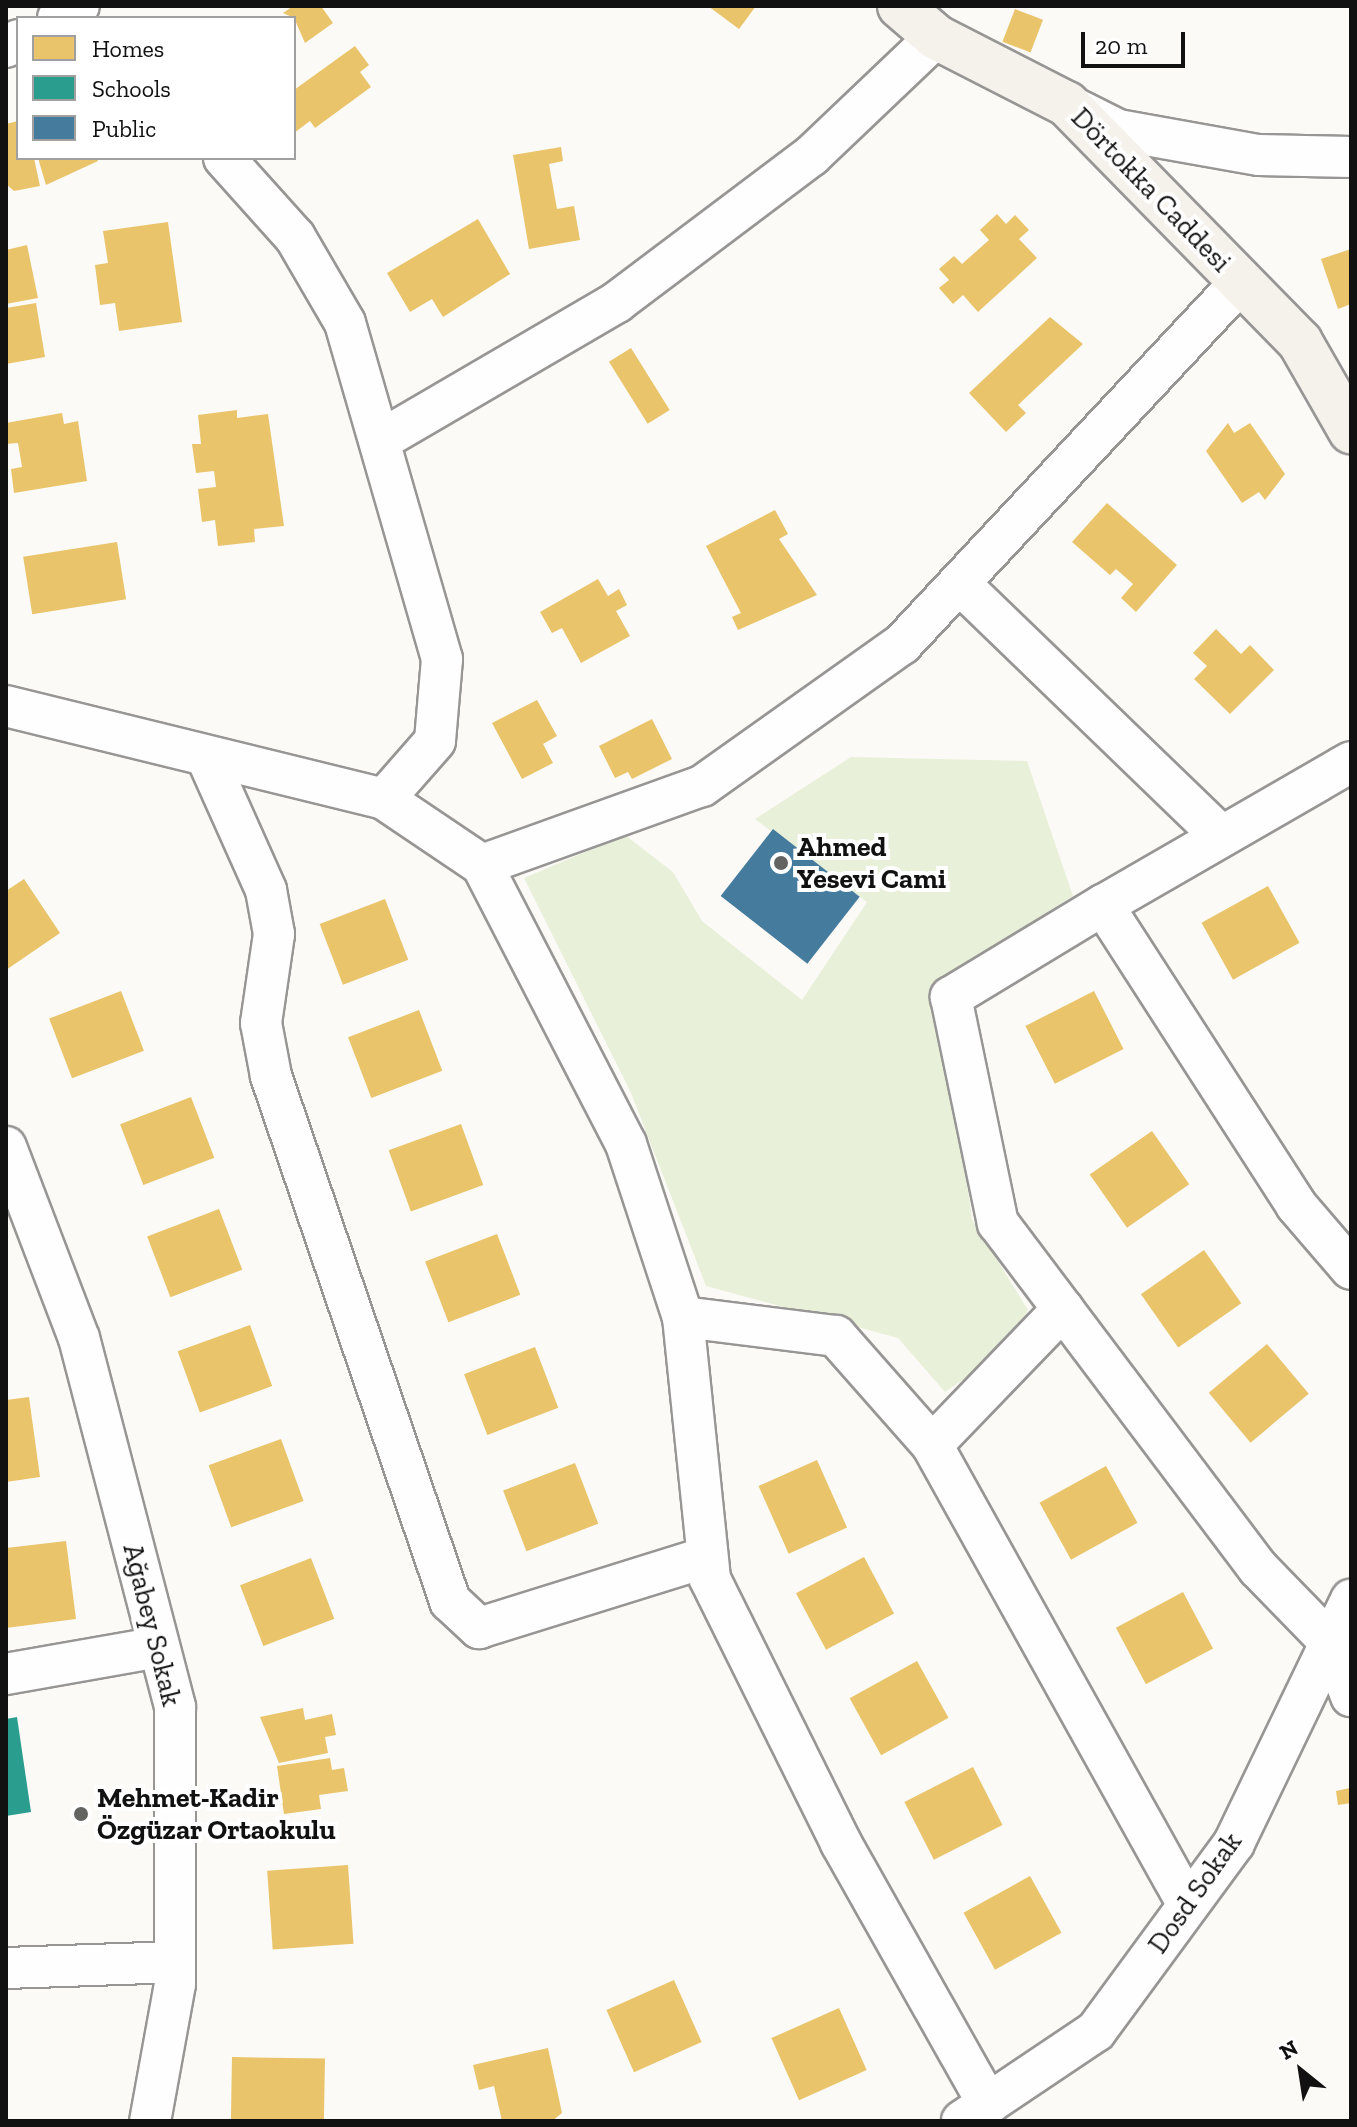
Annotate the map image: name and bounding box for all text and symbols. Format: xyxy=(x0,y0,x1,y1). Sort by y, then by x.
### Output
legend xyxy=(16,16,296,160)
scale bar xyxy=(1085,16,1189,66)
text: 20 m xyxy=(1095,31,1147,60)
text: Homes xyxy=(92,34,164,63)
text: Schools xyxy=(92,74,171,103)
street label: Dörtokka Caddesi xyxy=(1064,101,1238,279)
text: Public xyxy=(92,114,156,143)
place label: Ahmed Yesevi Cami xyxy=(797,830,946,896)
marker: Ahmed Yesevi Cami xyxy=(772,854,790,872)
street label: Ağabey Sokak xyxy=(116,1540,188,1710)
place label: Mehmet-Kadir Özgüzar Ortaokulu xyxy=(97,1781,336,1847)
marker: Mehmet-Kadir Özgüzar Ortaokulu xyxy=(72,1805,90,1823)
street label: Dosd Sokak xyxy=(1141,1826,1249,1960)
north arrow xyxy=(1261,2031,1341,2111)
text: N xyxy=(1275,2034,1303,2066)

